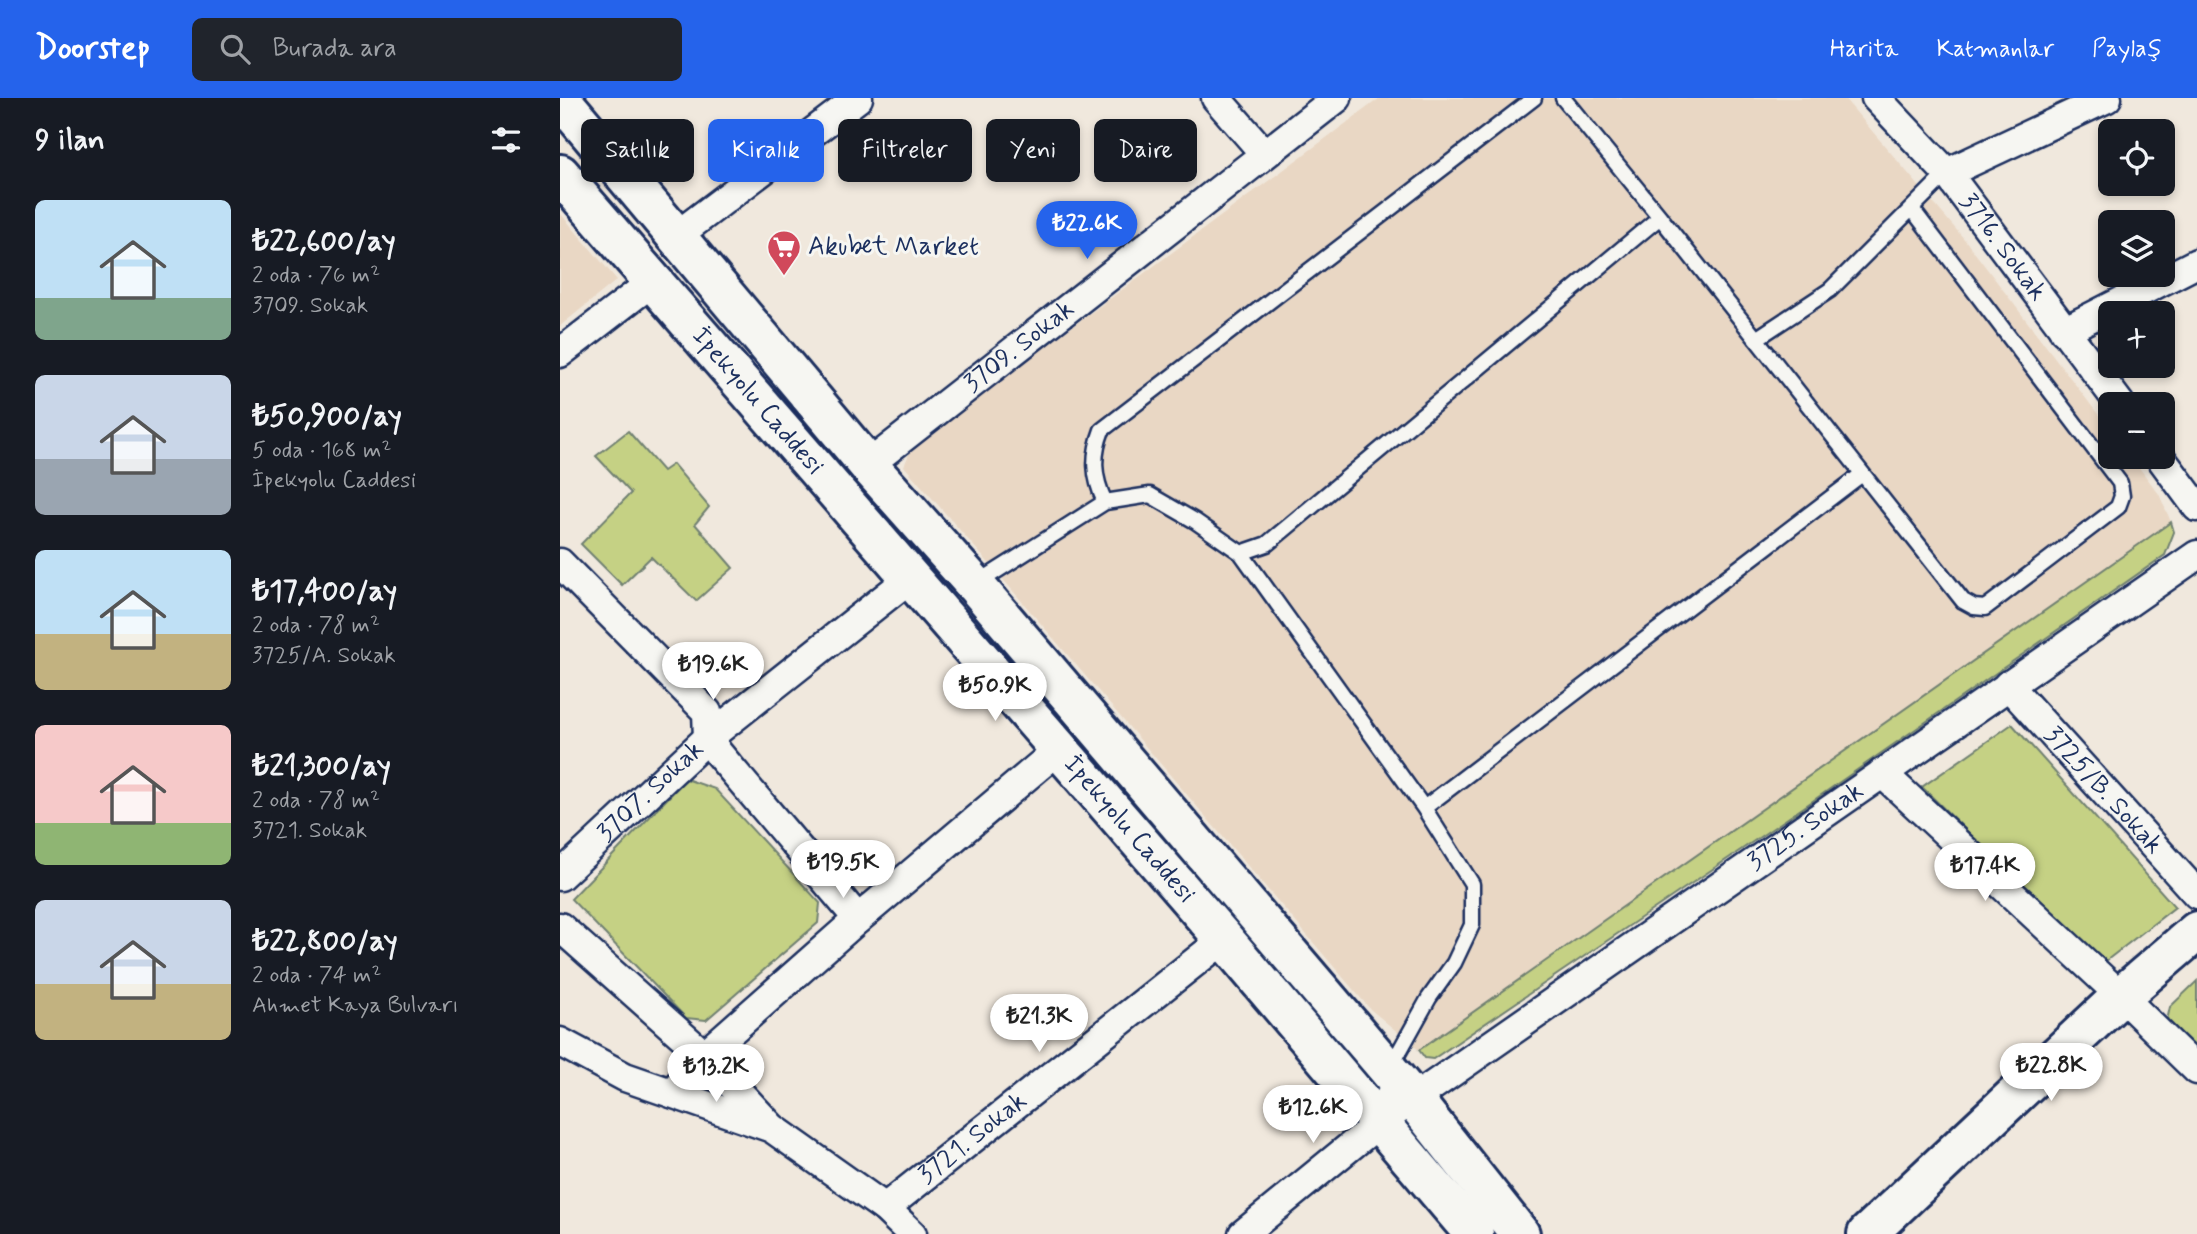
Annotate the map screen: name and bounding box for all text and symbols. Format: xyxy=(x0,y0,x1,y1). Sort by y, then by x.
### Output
search box xyxy=(192,18,682,81)
text: Doorstep xyxy=(35,27,150,71)
icon: search xyxy=(216,30,254,68)
text: Burada ara xyxy=(272,32,397,66)
text: Harita xyxy=(1830,34,1898,65)
text: Katmanlar xyxy=(1936,34,2054,65)
text: Paylaş xyxy=(2092,34,2162,65)
chip: Satılık xyxy=(581,119,694,182)
chip: Kiralık xyxy=(708,119,824,182)
chip: Filtreler xyxy=(838,119,972,182)
chip: Yeni xyxy=(986,119,1080,182)
chip: Daire xyxy=(1094,119,1197,182)
map controls xyxy=(2098,119,2175,469)
button: locate xyxy=(2098,119,2175,196)
text: 9 ilan xyxy=(35,121,105,160)
icon: filters xyxy=(487,121,525,159)
street label: 3716. Sokak xyxy=(1951,186,2054,308)
pin: ₺22.6K xyxy=(1030,202,1144,261)
text: ₺22.6K xyxy=(1052,209,1122,239)
button: layers xyxy=(2098,210,2175,287)
text: ₺22,600/ay xyxy=(252,222,396,261)
icon: home xyxy=(91,228,175,312)
supermarket icon: Akubet Market xyxy=(765,228,803,277)
place label: Akubet Market xyxy=(808,230,979,264)
text: 2 oda · 76 m² xyxy=(252,261,380,291)
text: 3709. Sokak xyxy=(252,291,368,321)
street label: 3709. Sokak xyxy=(957,293,1082,401)
button: + xyxy=(2098,301,2175,378)
street label: İpekyolu Caddesi xyxy=(684,320,831,482)
button: − xyxy=(2098,392,2175,469)
text: ₺50,900/ay xyxy=(252,397,402,436)
icon: home xyxy=(91,403,175,487)
text: 5 oda · 168 m² xyxy=(252,436,391,466)
text: İpekyolu Caddesi xyxy=(252,466,416,496)
text: ₺17,400/ay xyxy=(252,572,397,611)
icon: home xyxy=(91,578,175,662)
text: 2 oda · 78 m² xyxy=(252,611,380,641)
text: 3725/A. Sokak xyxy=(252,641,396,671)
pin: ₺19.6K xyxy=(656,642,770,702)
text: ₺19.6K xyxy=(678,650,748,680)
pin: ₺50.9K xyxy=(938,664,1052,723)
text: ₺50.9K xyxy=(959,671,1031,701)
street label: 3725/B. Sokak xyxy=(2036,719,2170,862)
street label: 3707. Sokak xyxy=(590,733,712,850)
text: ₺21,300/ay xyxy=(252,747,391,786)
street label: İpekyolu Caddesi xyxy=(1055,748,1203,911)
icon: home xyxy=(91,753,175,837)
street label: 3725. Sokak xyxy=(1741,774,1871,879)
text: 2 oda · 78 m² xyxy=(252,786,380,816)
text: 3721. Sokak xyxy=(252,816,367,846)
pin: ₺19.5K xyxy=(786,840,900,900)
pin: ₺17.4K xyxy=(1928,844,2042,903)
text: ₺19.5K xyxy=(807,848,879,878)
text: ₺17.4K xyxy=(1950,851,2020,881)
text: ₺22,800/ay xyxy=(252,922,398,961)
icon: home xyxy=(91,928,175,1012)
text: 2 oda · 74 m² xyxy=(252,961,381,991)
text: Ahmet Kaya Bulvarı xyxy=(252,991,459,1021)
pin: ₺21.3K xyxy=(982,995,1096,1054)
text: ₺21.3K xyxy=(1006,1002,1072,1032)
pin: ₺13.2K xyxy=(659,1044,773,1104)
pin: ₺22.8K xyxy=(1994,1044,2108,1103)
text: ₺22.8K xyxy=(2016,1051,2086,1081)
text: ₺13.2K xyxy=(683,1052,749,1082)
street label: 3721. Sokak xyxy=(911,1085,1034,1192)
pin: ₺12.6K xyxy=(1256,1086,1370,1145)
text: ₺12.6K xyxy=(1279,1093,1347,1123)

